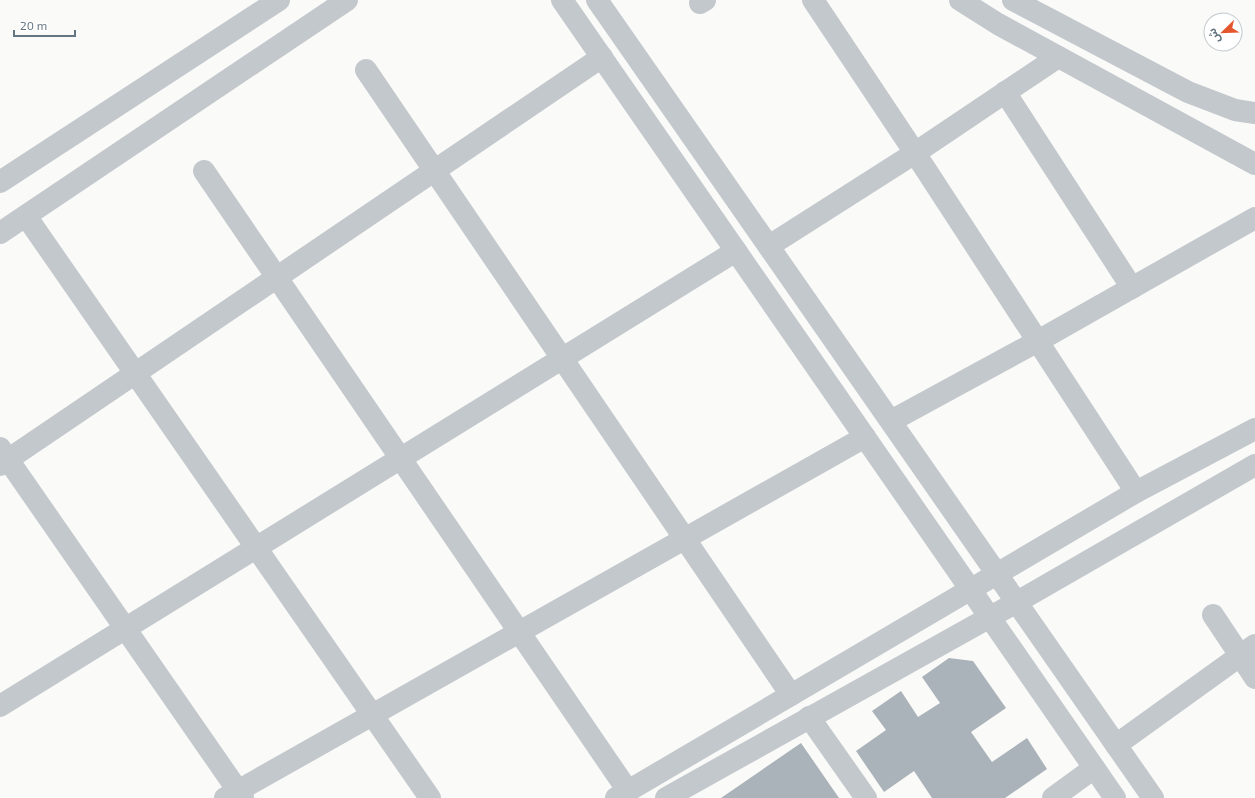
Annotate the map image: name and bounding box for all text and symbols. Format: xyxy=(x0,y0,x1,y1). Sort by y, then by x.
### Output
scale bar xyxy=(14,12,75,38)
north arrow xyxy=(1203,12,1243,52)
text: 20 m xyxy=(20,18,47,32)
text: ش xyxy=(1204,26,1223,46)

